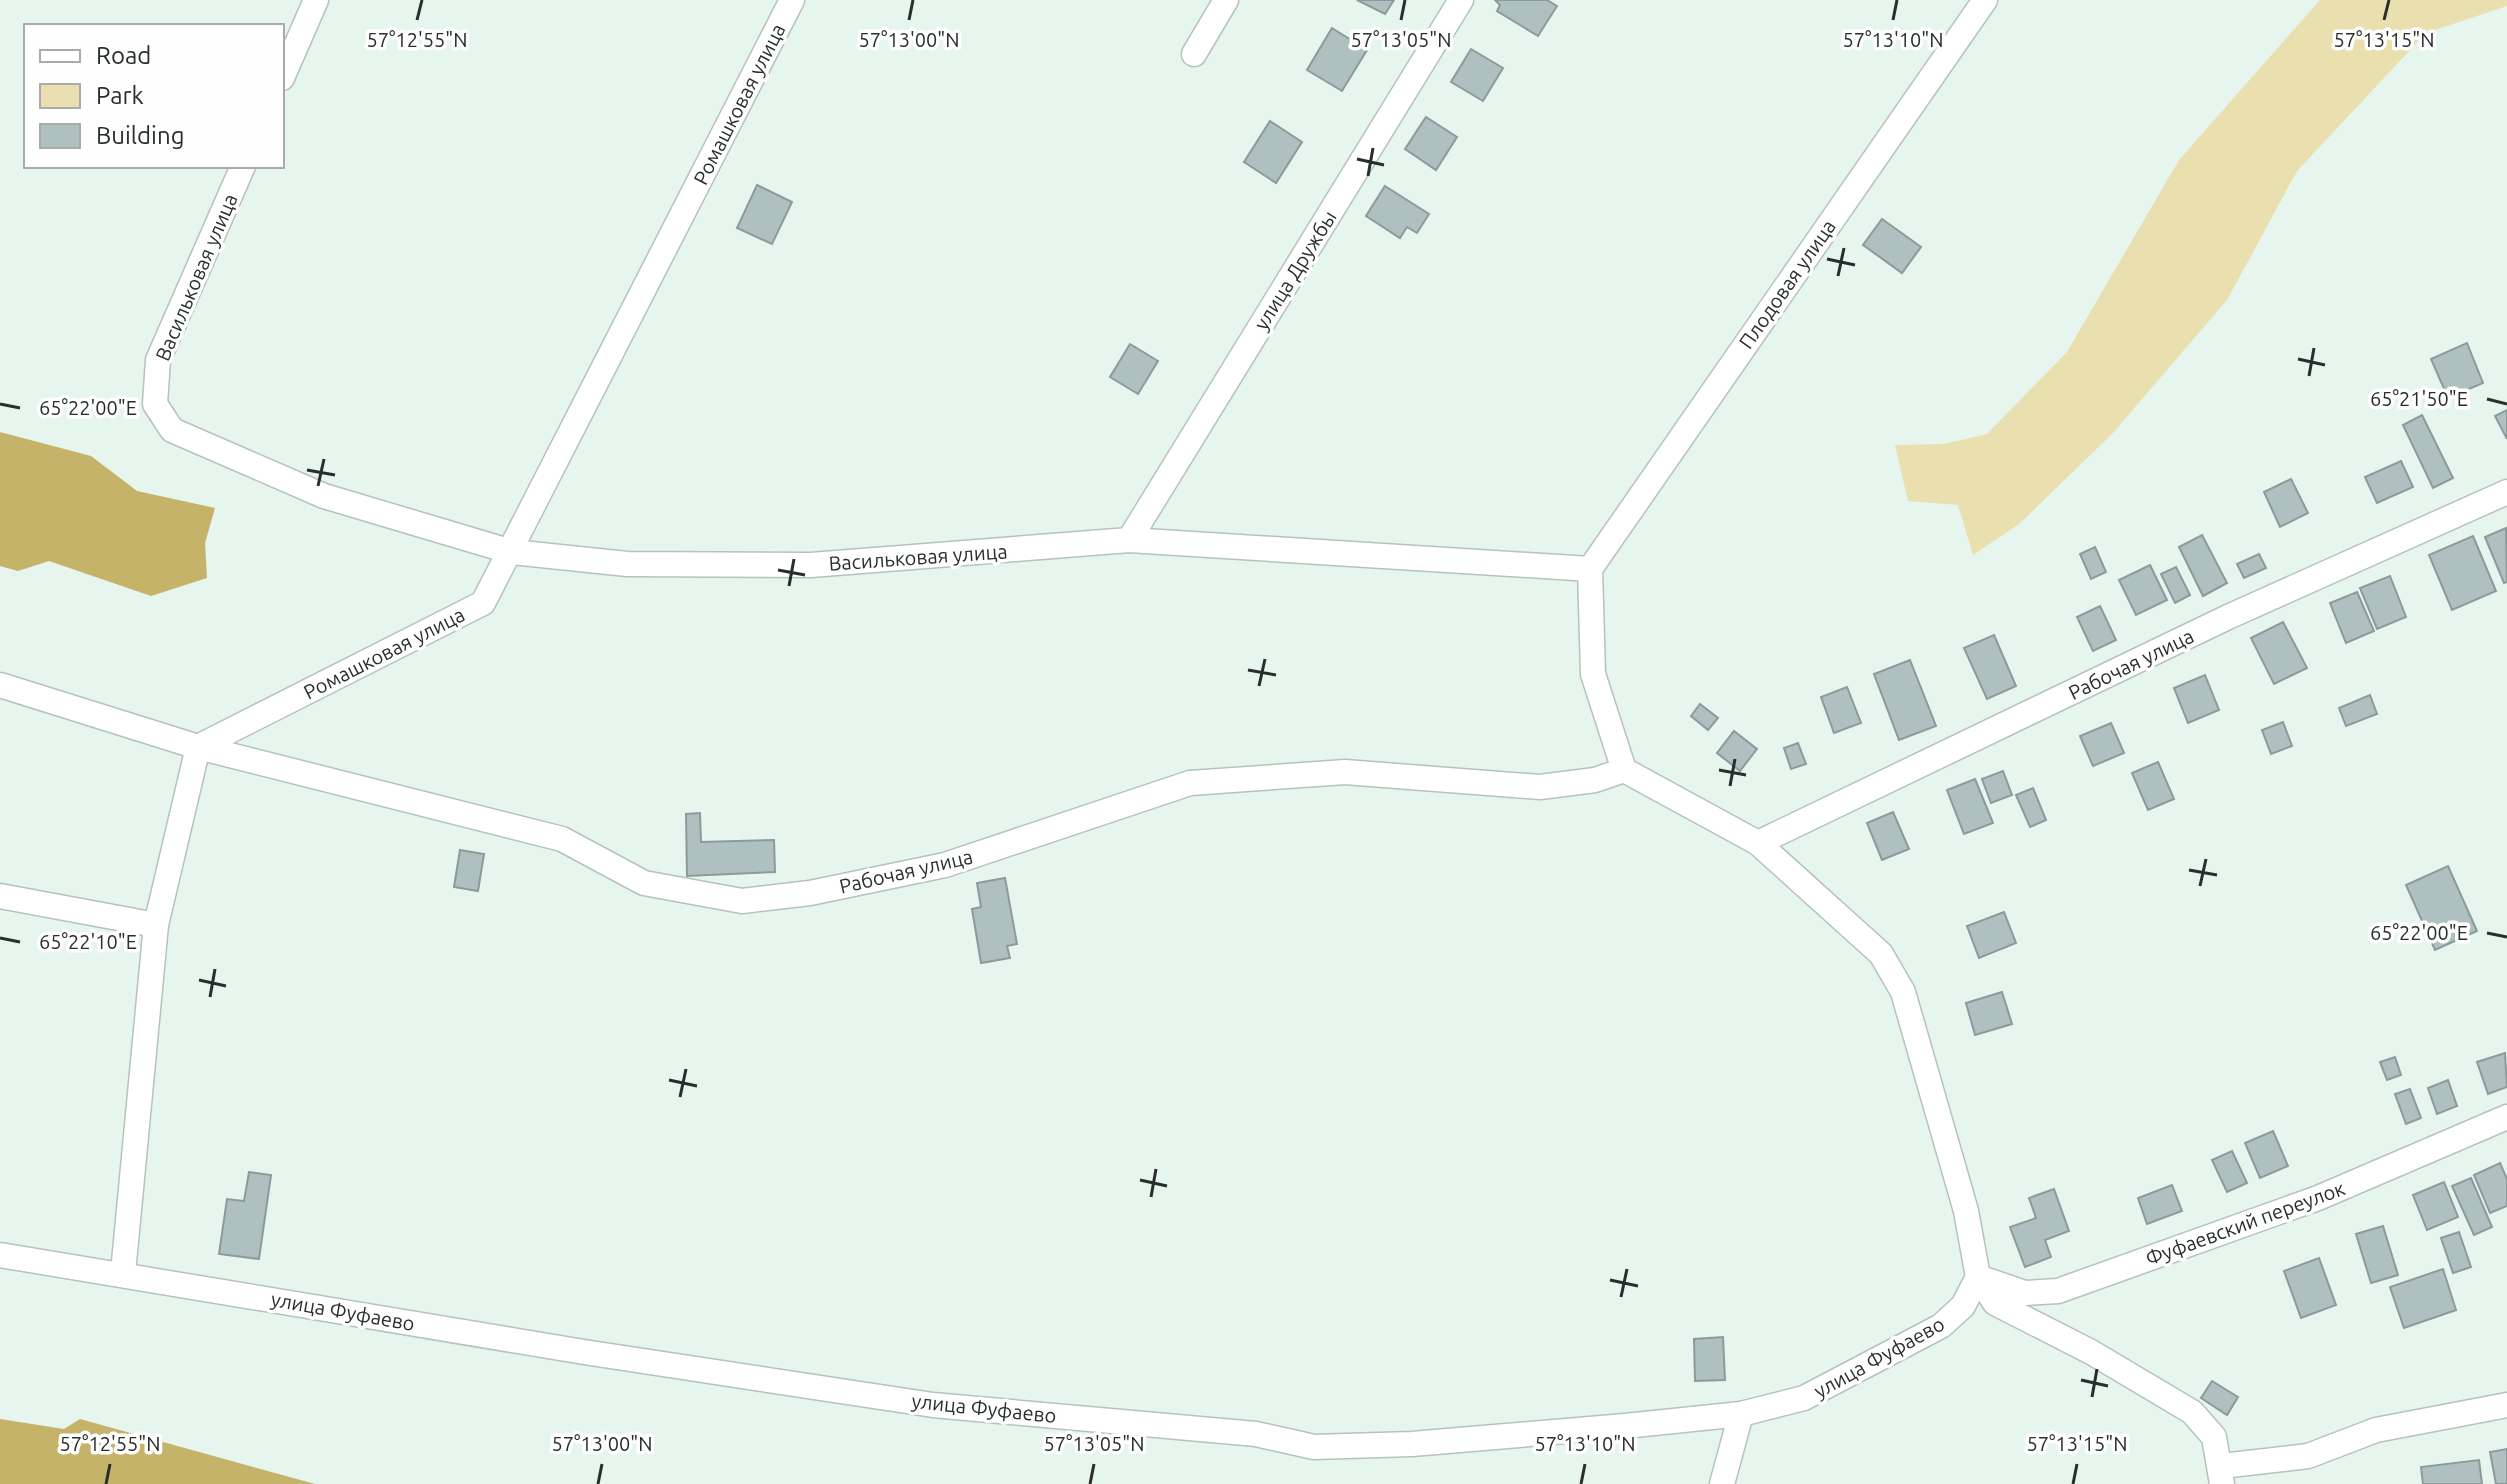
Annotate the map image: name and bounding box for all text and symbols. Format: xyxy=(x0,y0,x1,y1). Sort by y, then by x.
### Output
street label: Ромашковая улица xyxy=(688,20,790,188)
legend xyxy=(24,24,284,168)
text: 57°12'55"N xyxy=(366,28,468,51)
text: 57°13'00"N xyxy=(858,28,960,51)
text: 57°13'05"N xyxy=(1350,28,1452,51)
text: 57°13'10"N xyxy=(1842,28,1944,51)
text: 57°13'15"N xyxy=(2333,28,2435,51)
text: Road xyxy=(96,42,151,69)
text: Park xyxy=(96,82,144,109)
text: Building xyxy=(96,122,184,149)
street label: Васильковая улица xyxy=(150,190,242,364)
street label: улица Дружбы xyxy=(1249,206,1341,334)
street label: Плодовая улица xyxy=(1734,215,1840,353)
text: 65°21'50"E xyxy=(2370,387,2468,410)
text: 65°22'00"E xyxy=(39,396,137,419)
street label: Васильковая улица xyxy=(828,539,1008,575)
street label: Ромашковая улица xyxy=(300,602,468,704)
street label: Рабочая улица xyxy=(2065,624,2197,704)
street label: Рабочая улица xyxy=(837,844,975,898)
text: 65°22'00"E xyxy=(2370,921,2468,944)
text: 65°22'10"E xyxy=(39,930,137,953)
street label: Фуфаевский переулок xyxy=(2142,1176,2348,1270)
street label: улица Фуфаево xyxy=(269,1287,417,1335)
street label: улица Фуфаево xyxy=(1810,1312,1948,1402)
street label: улица Фуфаево xyxy=(910,1389,1058,1427)
text: 57°12'55"N xyxy=(59,1432,161,1455)
text: 57°13'00"N xyxy=(551,1432,653,1455)
text: 57°13'05"N xyxy=(1043,1432,1145,1455)
text: 57°13'10"N xyxy=(1534,1432,1636,1455)
text: 57°13'15"N xyxy=(2026,1432,2128,1455)

